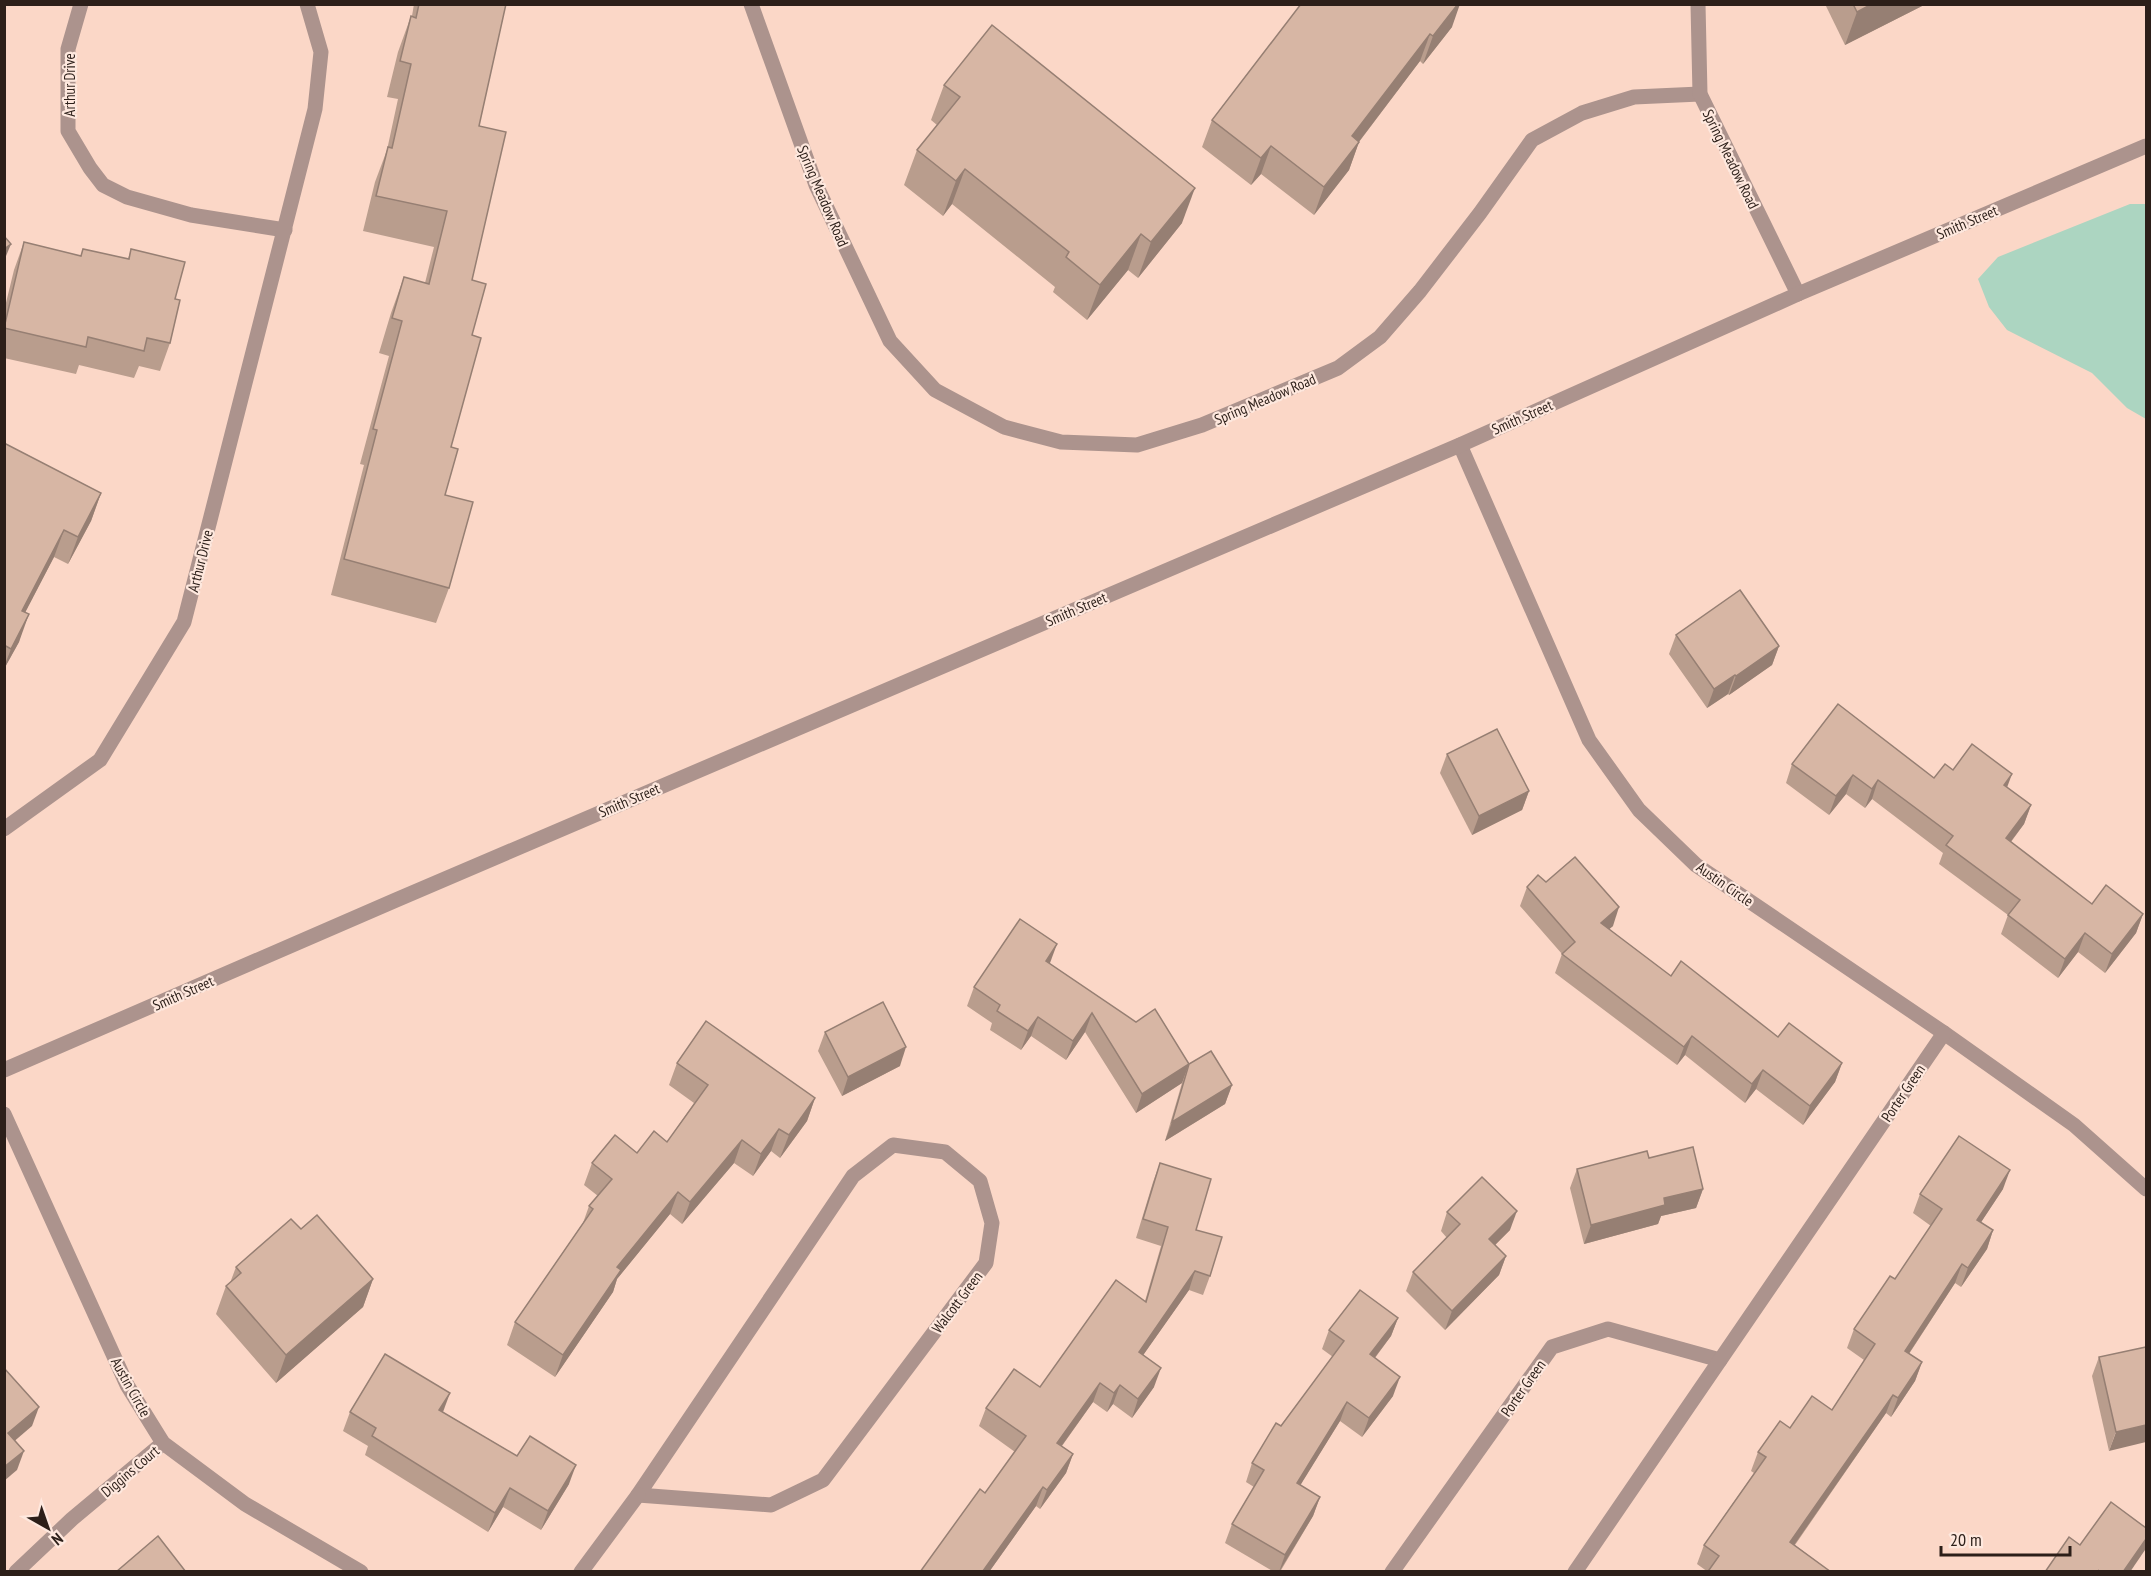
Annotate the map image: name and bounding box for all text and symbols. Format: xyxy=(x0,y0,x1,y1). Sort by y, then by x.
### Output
street label: Arthur Drive xyxy=(60,53,79,117)
street label: Spring Meadow Road xyxy=(1699,106,1763,212)
street label: Spring Meadow Road xyxy=(793,142,853,250)
street label: Smith Street xyxy=(1934,201,2000,243)
street label: Spring Meadow Road xyxy=(1211,369,1319,429)
street label: Smith Street xyxy=(1489,395,1555,439)
street label: Arthur Drive xyxy=(183,528,217,594)
street label: Smith Street xyxy=(1043,588,1109,630)
street label: Smith Street xyxy=(596,779,662,821)
street label: Austin Circle xyxy=(1693,858,1757,910)
street label: Smith Street xyxy=(150,971,216,1015)
street label: Porter Green xyxy=(1877,1061,1929,1125)
street label: Walcott Green xyxy=(928,1267,986,1337)
street label: Austin Circle xyxy=(107,1354,155,1420)
street label: Porter Green xyxy=(1497,1356,1549,1420)
street label: Diggins Court xyxy=(97,1441,163,1501)
north arrow xyxy=(18,1498,78,1558)
scale bar xyxy=(1941,1519,2070,1557)
text: 20 m xyxy=(1950,1528,1982,1551)
text: N xyxy=(48,1529,67,1550)

